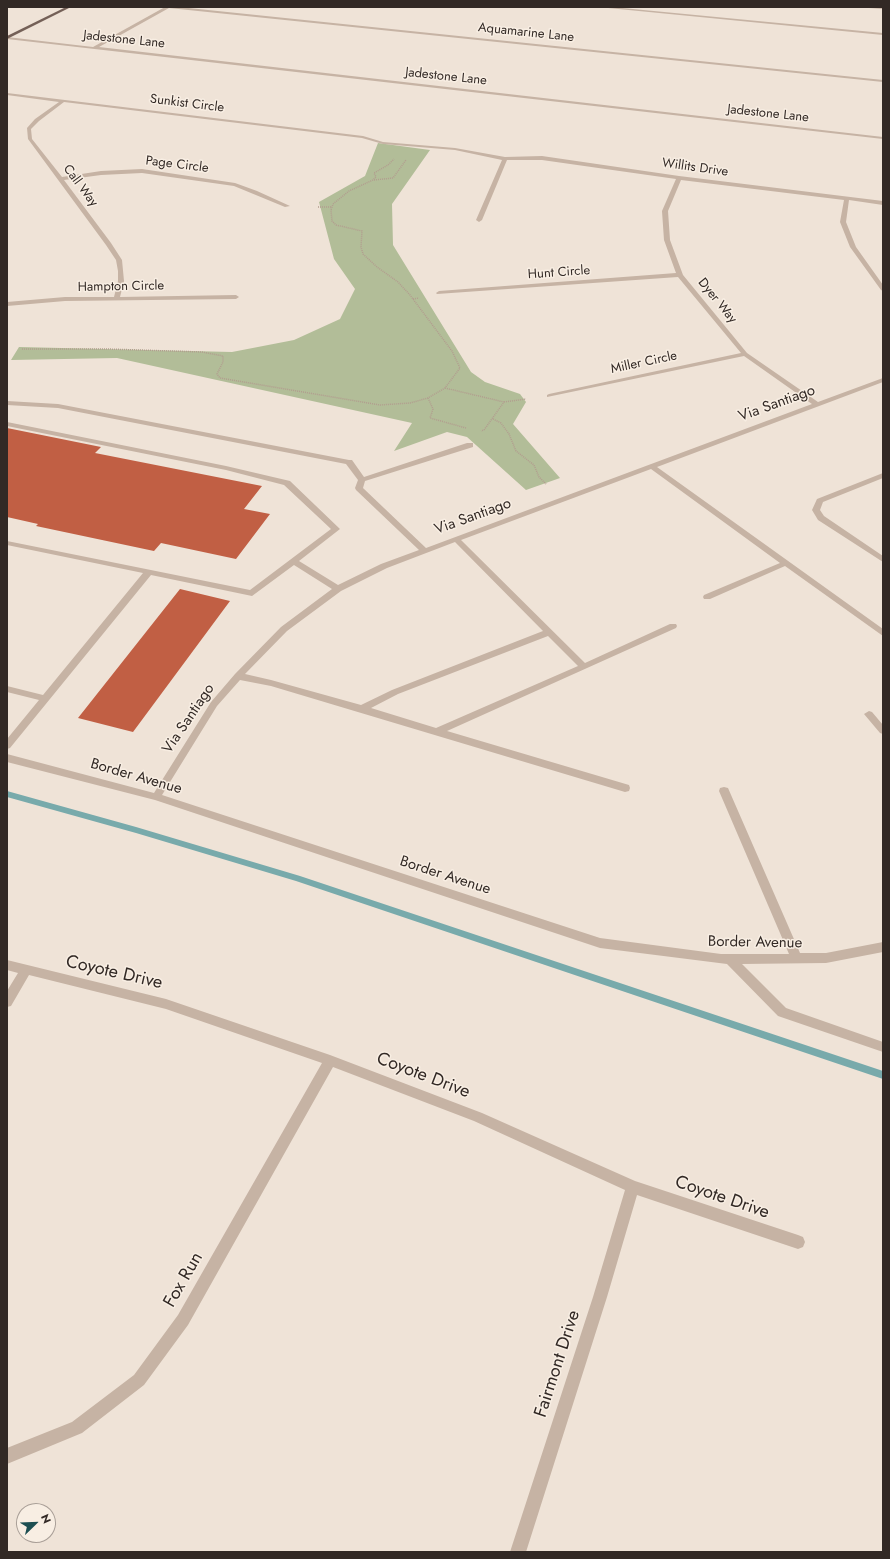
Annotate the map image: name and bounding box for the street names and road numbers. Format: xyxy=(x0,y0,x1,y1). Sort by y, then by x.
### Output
street label: Aquamarine Lane xyxy=(477,20,575,46)
street label: Jadestone Lane xyxy=(82,28,166,52)
street label: Jadestone Lane xyxy=(404,65,488,89)
street label: Sunkist Circle xyxy=(149,92,225,116)
street label: Jadestone Lane xyxy=(726,102,810,126)
street label: Page Circle xyxy=(145,153,209,177)
street label: Willits Drive xyxy=(661,156,729,180)
street label: Call Way xyxy=(59,162,101,210)
street label: Hunt Circle xyxy=(527,263,591,283)
street label: Dyer Way xyxy=(694,275,740,327)
street label: Hampton Circle xyxy=(78,278,164,296)
street label: Miller Circle xyxy=(609,348,679,378)
street label: Via Santiago xyxy=(736,382,818,426)
street label: Via Santiago xyxy=(432,495,514,539)
street label: Via Santiago xyxy=(159,681,219,757)
street label: Border Avenue xyxy=(88,755,184,799)
street label: Border Avenue xyxy=(397,853,493,899)
street label: Border Avenue xyxy=(708,933,802,953)
street label: Coyote Drive xyxy=(64,951,164,995)
street label: Coyote Drive xyxy=(373,1048,473,1104)
street label: Coyote Drive xyxy=(672,1172,772,1224)
street label: Fox Run xyxy=(160,1249,208,1311)
street label: Fairmont Drive xyxy=(531,1308,585,1420)

